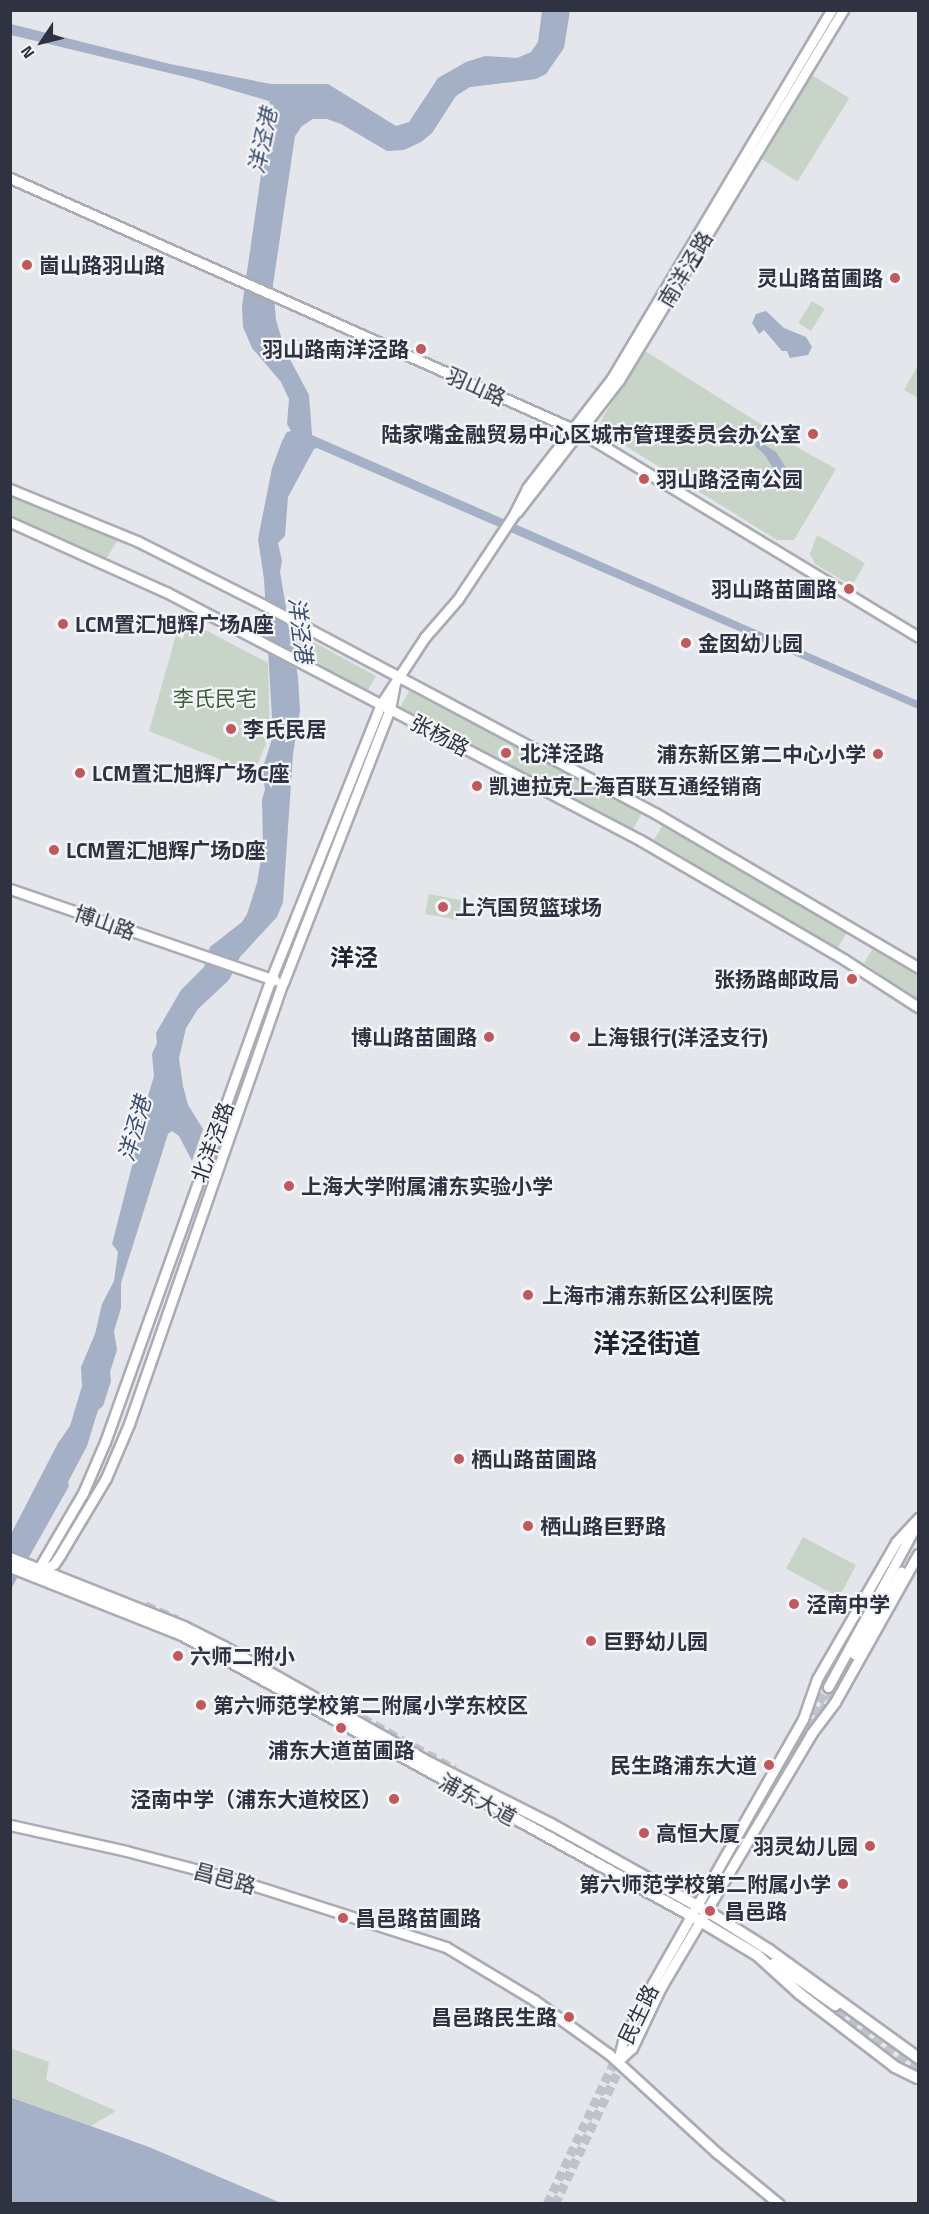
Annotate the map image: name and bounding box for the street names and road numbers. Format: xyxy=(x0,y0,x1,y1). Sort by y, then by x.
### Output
street label: 南洋泾路 xyxy=(653,227,717,311)
street label: 羽山路 xyxy=(442,362,510,410)
street label: 张杨路 xyxy=(406,709,474,761)
street label: 博山路 xyxy=(71,900,139,944)
street label: 北洋泾路 xyxy=(186,1098,238,1186)
street label: 浦东大道 xyxy=(435,1768,521,1830)
street label: 昌邑路 xyxy=(191,1858,259,1898)
street label: 民生路 xyxy=(613,1980,663,2048)

